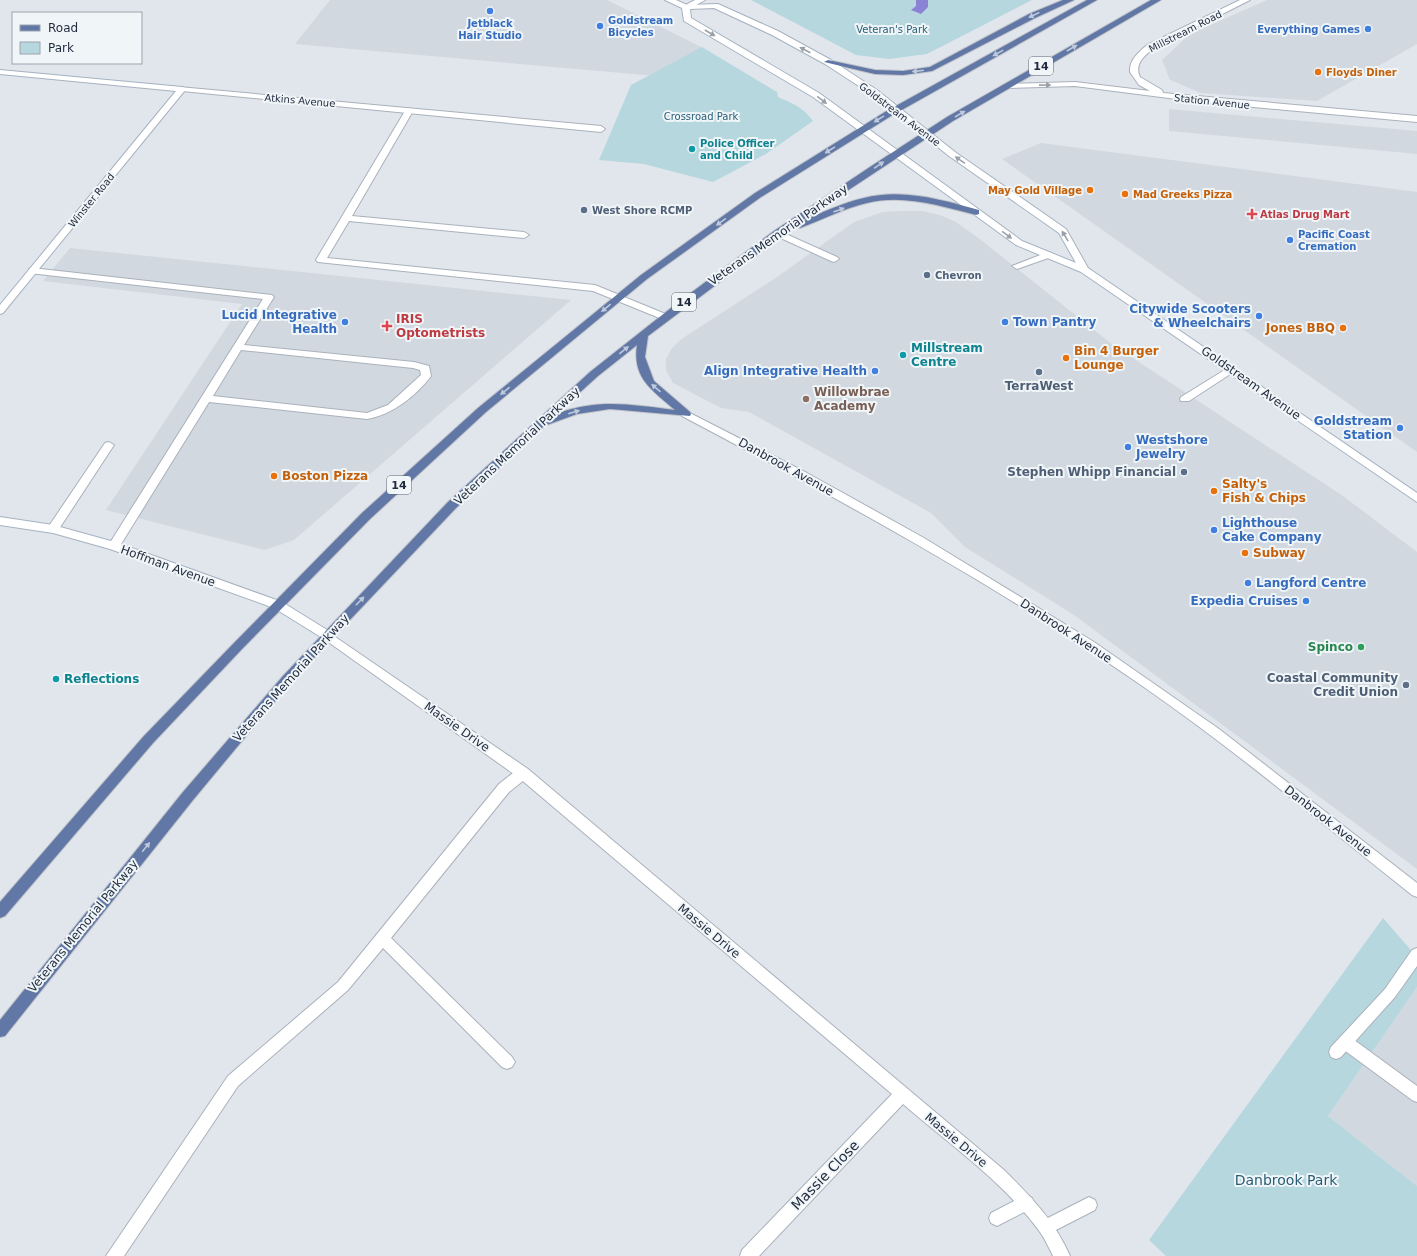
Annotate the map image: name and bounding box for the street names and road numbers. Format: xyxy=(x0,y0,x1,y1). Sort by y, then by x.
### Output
street label: Millstream Road xyxy=(1147,8,1223,55)
road number: 14 xyxy=(1029,57,1053,75)
street label: Goldstream Avenue xyxy=(857,80,942,148)
street label: Atkins Avenue xyxy=(264,92,336,109)
street label: Station Avenue xyxy=(1174,92,1250,111)
street label: Winster Road xyxy=(66,171,117,230)
street label: Veterans Memorial Parkway xyxy=(706,182,850,288)
road number: 14 xyxy=(672,293,696,311)
street label: Goldstream Avenue xyxy=(1199,343,1303,423)
street label: Veterans Memorial Parkway xyxy=(451,384,583,508)
street label: Danbrook Avenue xyxy=(736,435,836,499)
road number: 14 xyxy=(387,476,411,494)
street label: Hoffman Avenue xyxy=(119,542,217,590)
street label: Danbrook Avenue xyxy=(1018,596,1114,666)
street label: Veterans Memorial Parkway xyxy=(230,611,352,745)
street label: Massie Drive xyxy=(422,699,492,755)
street label: Danbrook Avenue xyxy=(1282,783,1374,859)
street label: Veterans Memorial Parkway xyxy=(25,857,141,995)
street label: Massie Drive xyxy=(675,901,743,961)
street label: Massie Drive xyxy=(922,1110,990,1170)
street label: Massie Close xyxy=(788,1137,862,1213)

